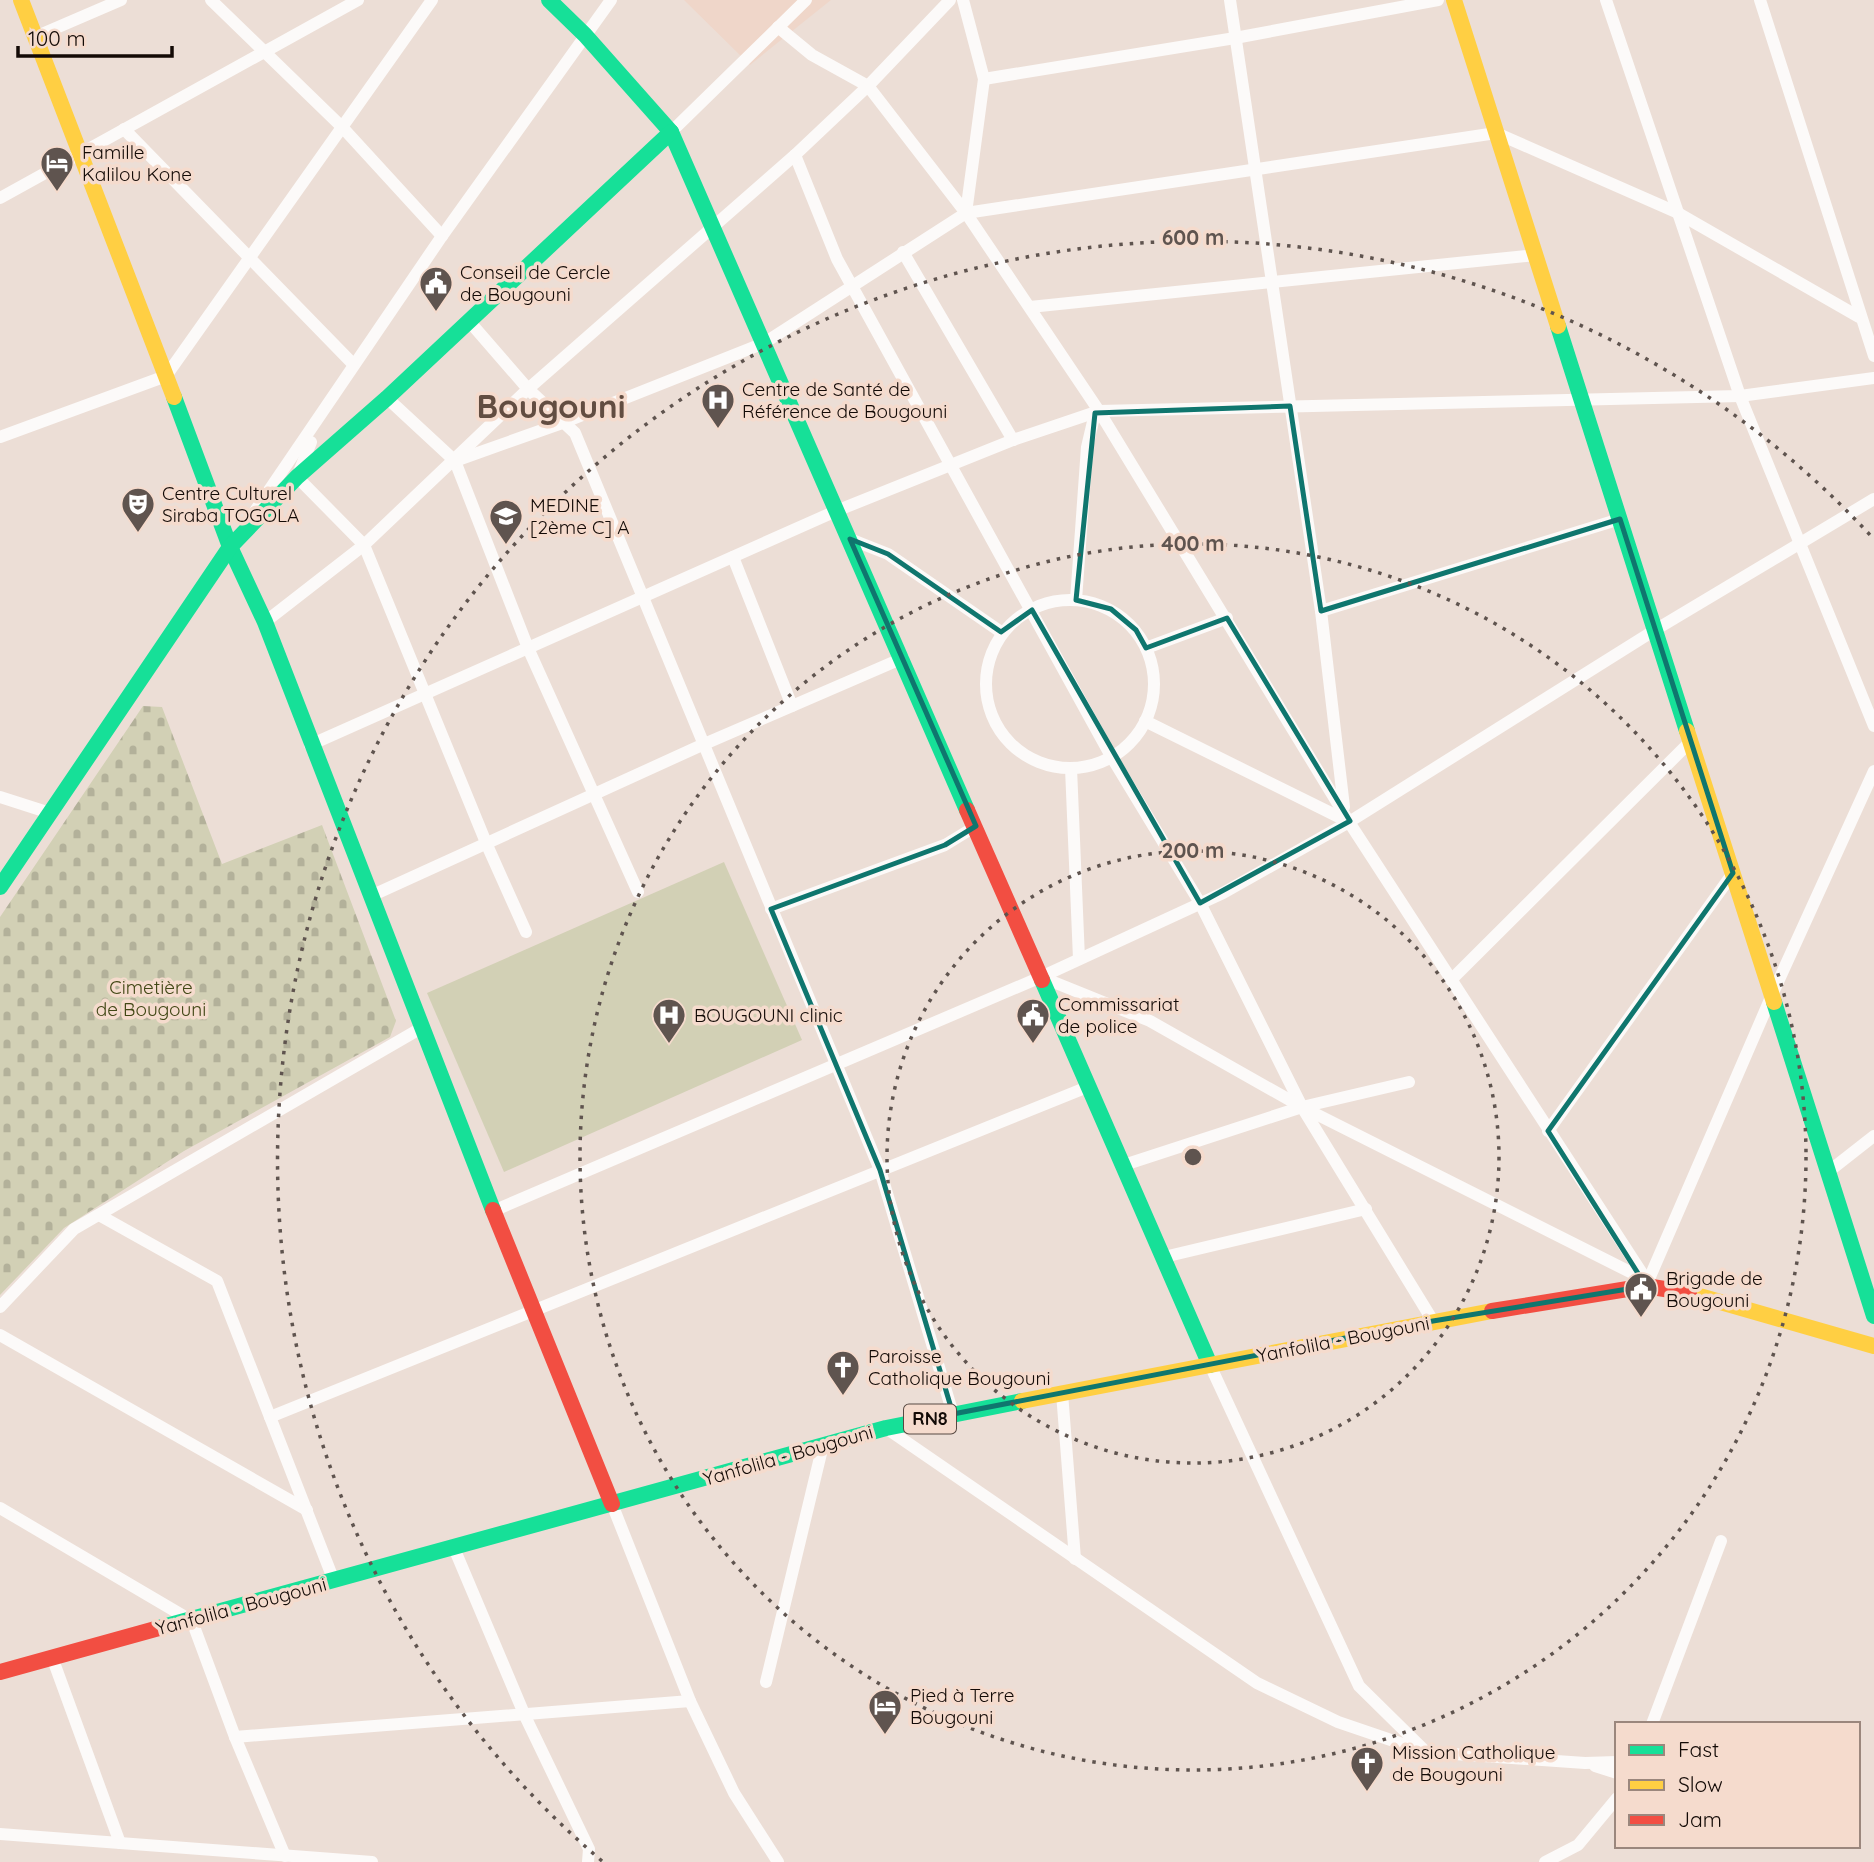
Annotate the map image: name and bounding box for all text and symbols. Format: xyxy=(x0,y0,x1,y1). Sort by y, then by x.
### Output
scale bar xyxy=(18,14,172,58)
text: 100 m xyxy=(28,25,86,51)
place label: Famille Kalilou Kone xyxy=(82,140,192,186)
hotel icon: Famille Kalilou Kone xyxy=(38,144,76,193)
text: 600 m xyxy=(1162,224,1224,250)
place label: Conseil de Cercle de Bougouni xyxy=(460,260,610,306)
public building icon: Conseil de Cercle de Bougouni xyxy=(417,264,455,313)
place label: Centre de Santé de Référence de Bougouni xyxy=(742,377,947,423)
hospital icon: Centre de Santé de Référence de Bougouni xyxy=(699,381,737,430)
district label: Bougouni xyxy=(476,385,626,426)
place label: Centre Culturel Siraba TOGOLA xyxy=(162,481,299,527)
theatre icon: Centre Culturel Siraba TOGOLA xyxy=(119,485,157,534)
place label: MEDINE [2ème C] A xyxy=(530,493,629,539)
school or university icon: MEDINE [2ème C] A xyxy=(487,497,525,546)
text: 400 m xyxy=(1161,530,1225,556)
text: 200 m xyxy=(1162,837,1224,863)
park label: Cimetière de Bougouni xyxy=(96,975,206,1021)
place label: Commissariat de police xyxy=(1058,992,1179,1038)
hospital icon: BOUGOUNI clinic xyxy=(650,996,688,1045)
public building icon: Commissariat de police xyxy=(1014,996,1052,1045)
place label: BOUGOUNI clinic xyxy=(694,1003,843,1027)
centre of rings xyxy=(1181,1145,1205,1169)
place label: Brigade de Bougouni xyxy=(1666,1266,1763,1312)
public building icon: Brigade de Bougouni xyxy=(1622,1270,1660,1319)
street label: Yanfolila - Bougouni xyxy=(1255,1310,1431,1368)
place label: Paroisse Catholique Bougouni xyxy=(868,1344,1051,1390)
church icon: Paroisse Catholique Bougouni xyxy=(824,1348,862,1397)
road number: RN8 xyxy=(904,1404,956,1434)
street label: Yanfolila - Bougouni xyxy=(700,1419,876,1491)
street label: Yanfolila - Bougouni xyxy=(153,1572,329,1640)
place label: Pied à Terre Bougouni xyxy=(910,1683,1014,1729)
hotel icon: Pied à Terre Bougouni xyxy=(866,1687,904,1736)
legend xyxy=(1615,1722,1860,1848)
text: Fast xyxy=(1678,1736,1719,1762)
place label: Mission Catholique de Bougouni xyxy=(1392,1740,1555,1786)
church icon: Mission Catholique de Bougouni xyxy=(1348,1744,1386,1793)
text: Slow xyxy=(1678,1771,1723,1797)
text: Jam xyxy=(1678,1806,1722,1832)

